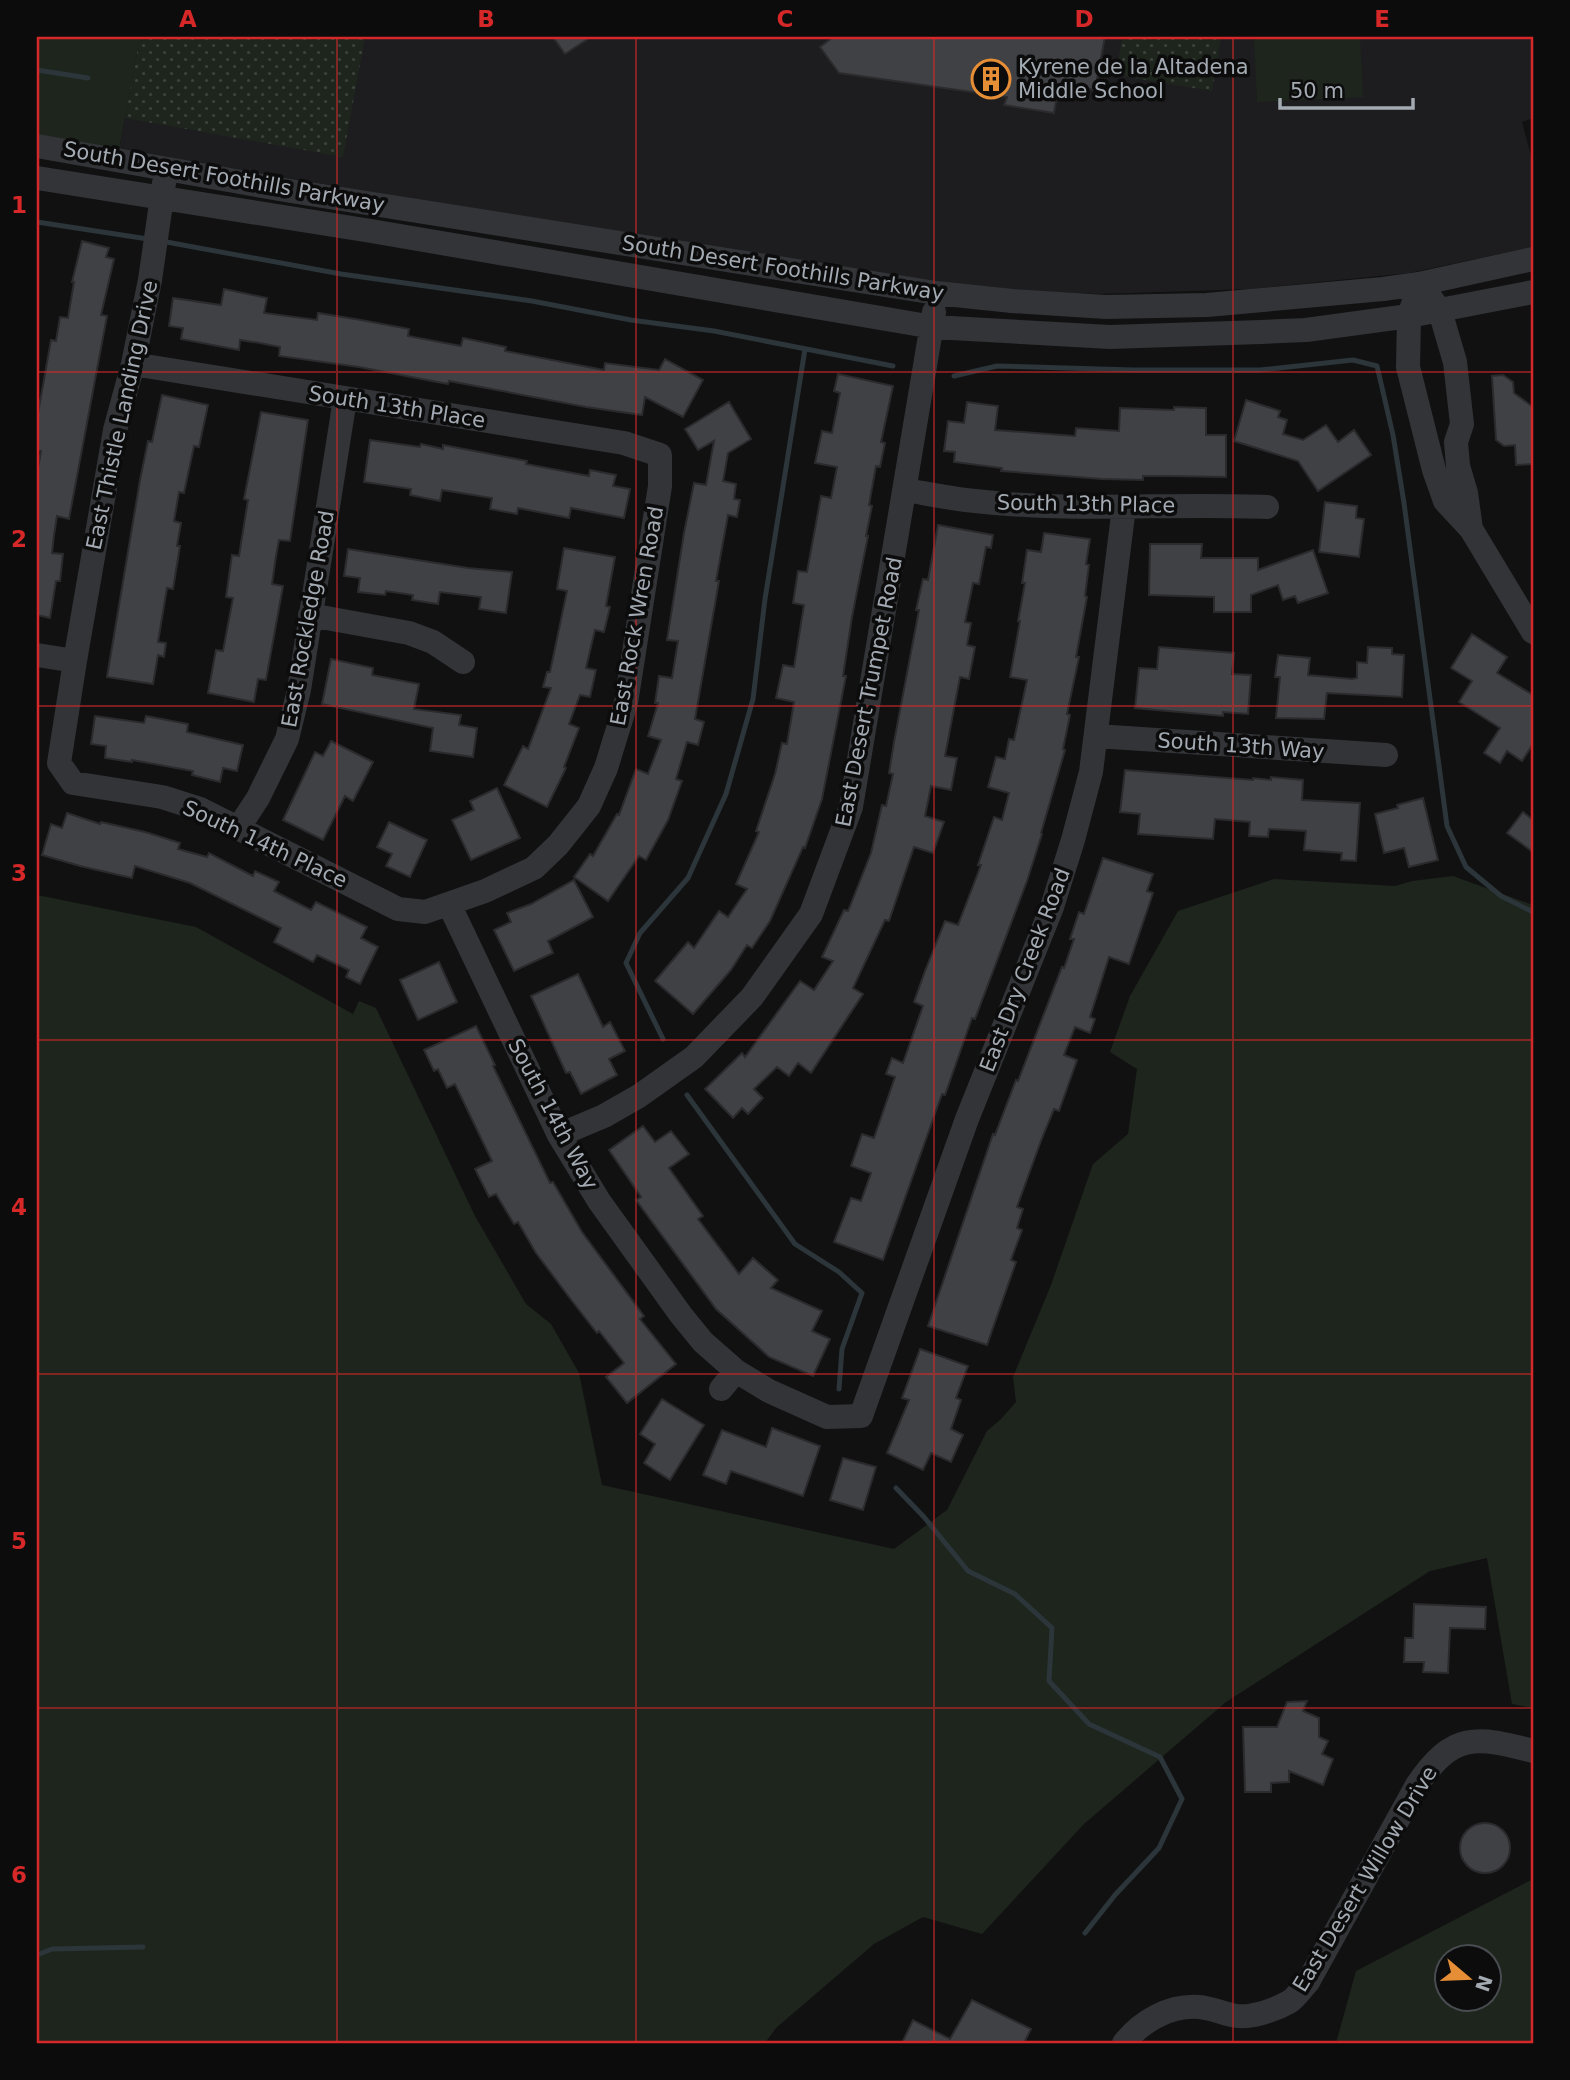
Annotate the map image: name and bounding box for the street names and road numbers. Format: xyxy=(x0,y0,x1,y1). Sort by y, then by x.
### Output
street label: South Desert Foothills Parkway xyxy=(62,137,386,217)
street label: South Desert Foothills Parkway xyxy=(620,231,946,305)
street label: East Thistle Landing Drive xyxy=(82,278,162,552)
street label: South 13th Place xyxy=(307,381,487,433)
street label: South 13th Place xyxy=(997,490,1175,518)
street label: East Rock Wren Road xyxy=(606,504,668,728)
street label: East Rockledge Road xyxy=(277,509,339,729)
street label: East Desert Trumpet Road xyxy=(831,555,907,829)
street label: South 13th Way xyxy=(1157,728,1325,764)
street label: South 14th Place xyxy=(179,795,351,893)
street label: East Dry Creek Road xyxy=(975,865,1075,1075)
street label: South 14th Way xyxy=(503,1034,603,1194)
street label: East Desert Willow Drive xyxy=(1288,1762,1442,1996)

